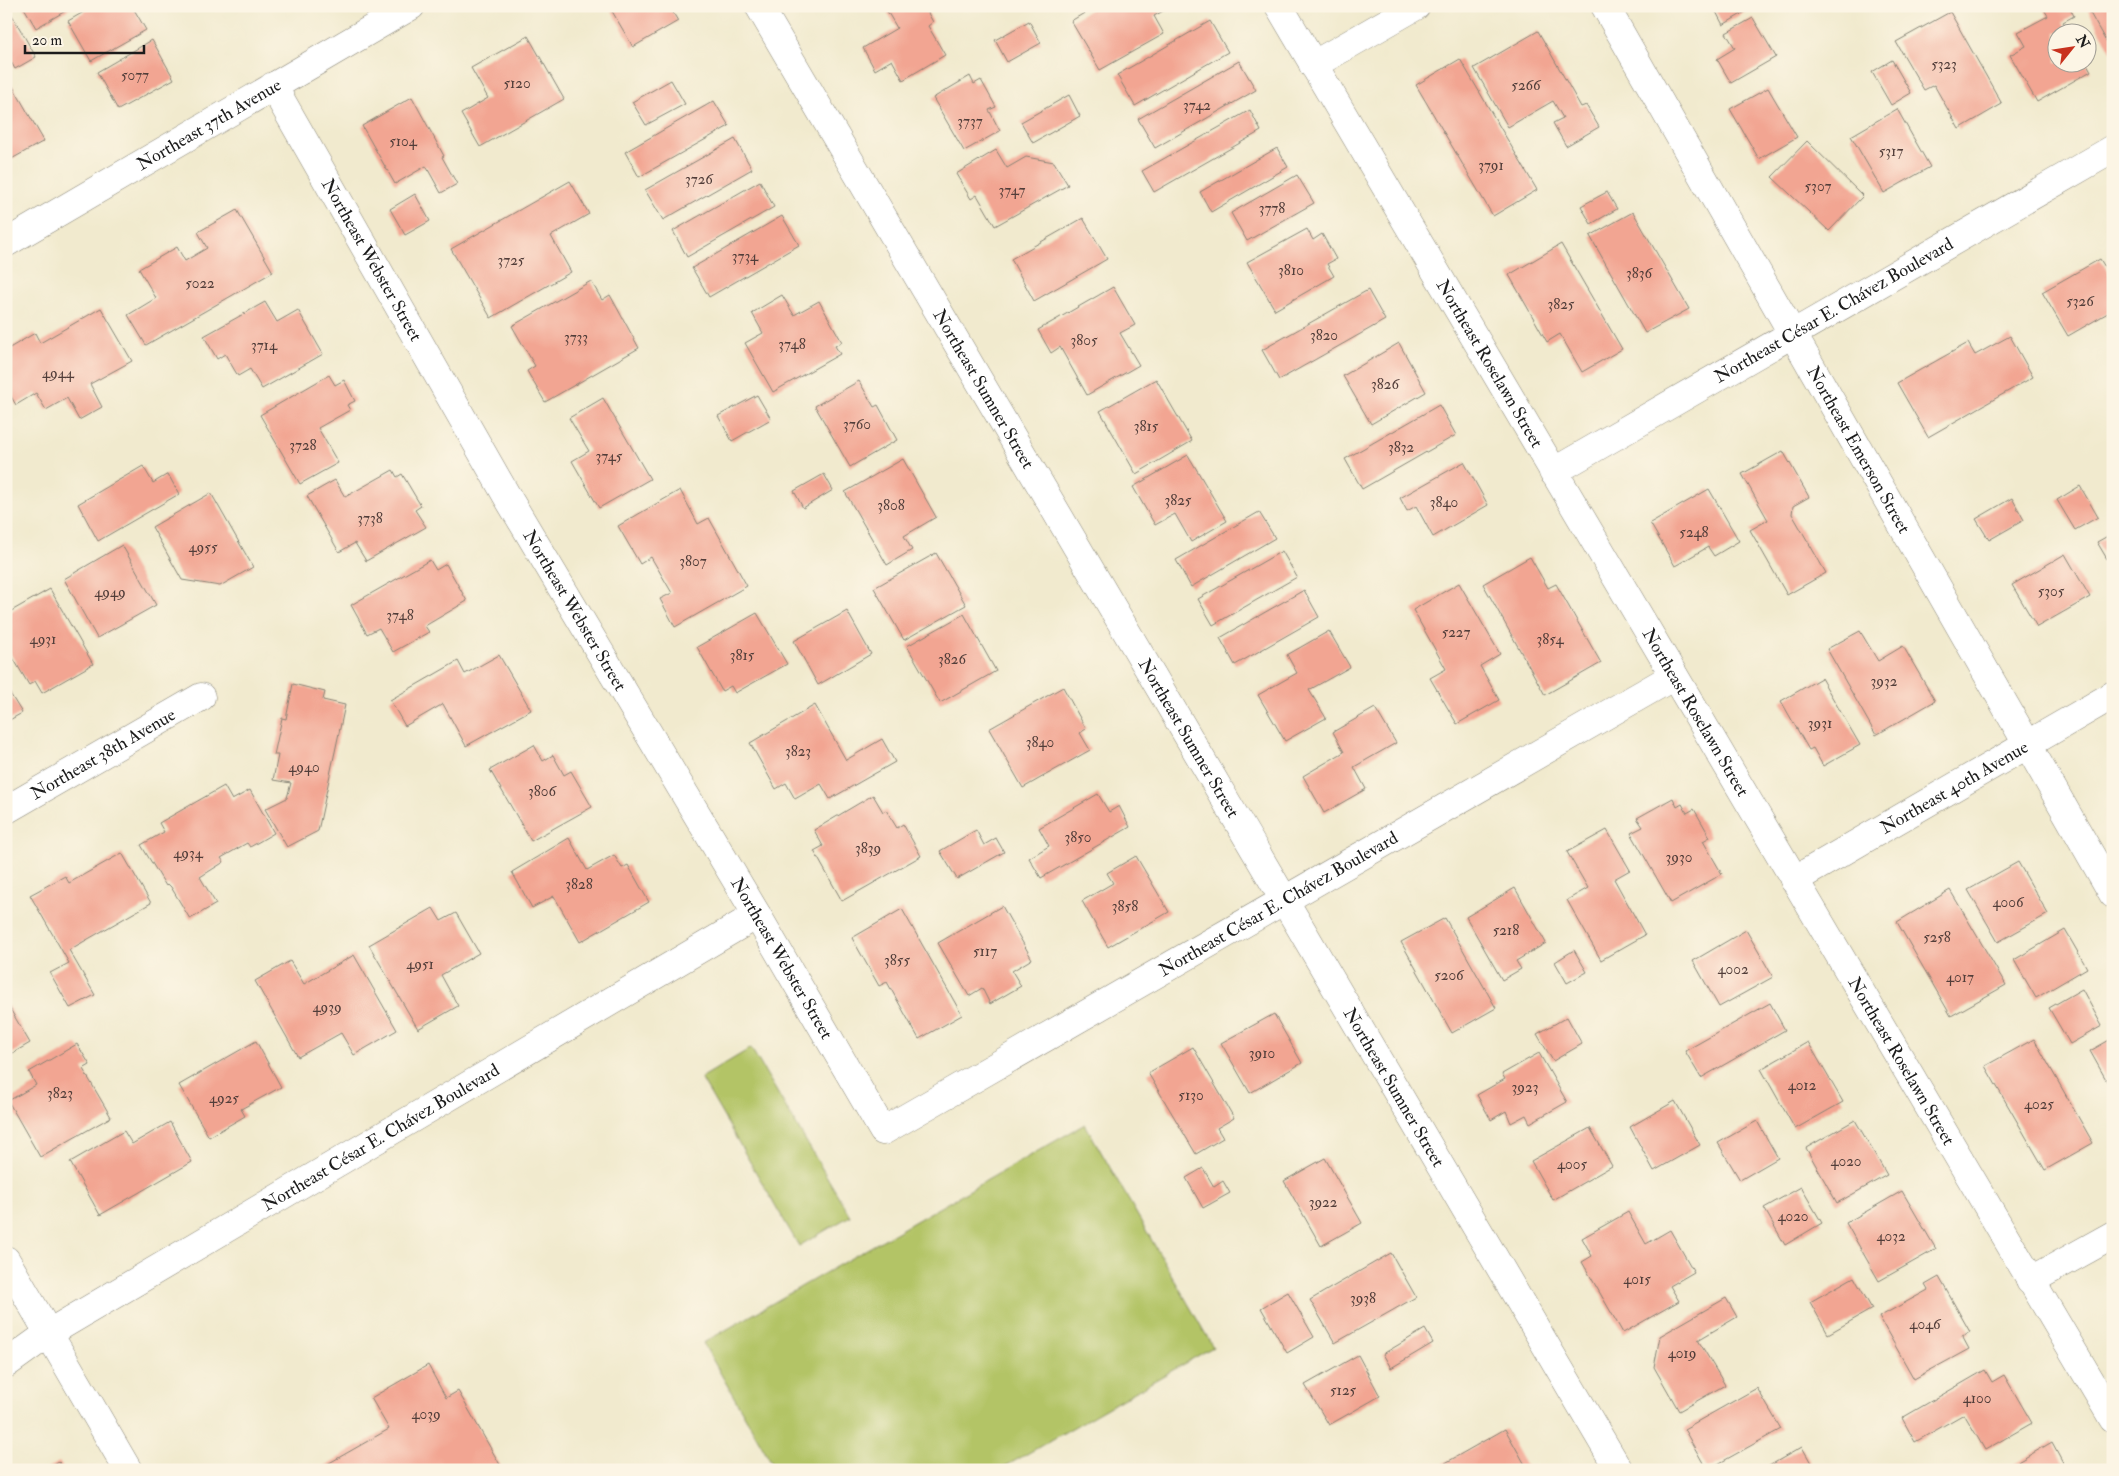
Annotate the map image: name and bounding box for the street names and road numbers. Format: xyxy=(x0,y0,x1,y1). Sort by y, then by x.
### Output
street label: Northeast 37th Avenue xyxy=(133,73,286,176)
street label: Northeast Webster Street xyxy=(316,174,427,346)
street label: Northeast César E. Chávez Boulevard xyxy=(1710,233,1958,388)
street label: Northeast Roselawn Street xyxy=(1431,275,1548,452)
street label: Northeast Sumner Street xyxy=(928,305,1039,473)
street label: Northeast Emerson Street xyxy=(1801,362,1915,538)
street label: Northeast Webster Street xyxy=(518,526,632,695)
street label: Northeast Roselawn Street xyxy=(1637,624,1754,801)
street label: Northeast Sumner Street xyxy=(1133,654,1244,822)
street label: Northeast 38th Avenue xyxy=(27,703,180,805)
street label: Northeast 40th Avenue xyxy=(1876,735,2033,840)
street label: Northeast César E. Chávez Boulevard xyxy=(1155,826,1402,982)
street label: Northeast Webster Street xyxy=(725,873,838,1044)
street label: Northeast Roselawn Street xyxy=(1843,973,1960,1150)
street label: Northeast Sumner Street xyxy=(1338,1004,1450,1172)
street label: Northeast César E. Chávez Boulevard xyxy=(258,1059,504,1217)

